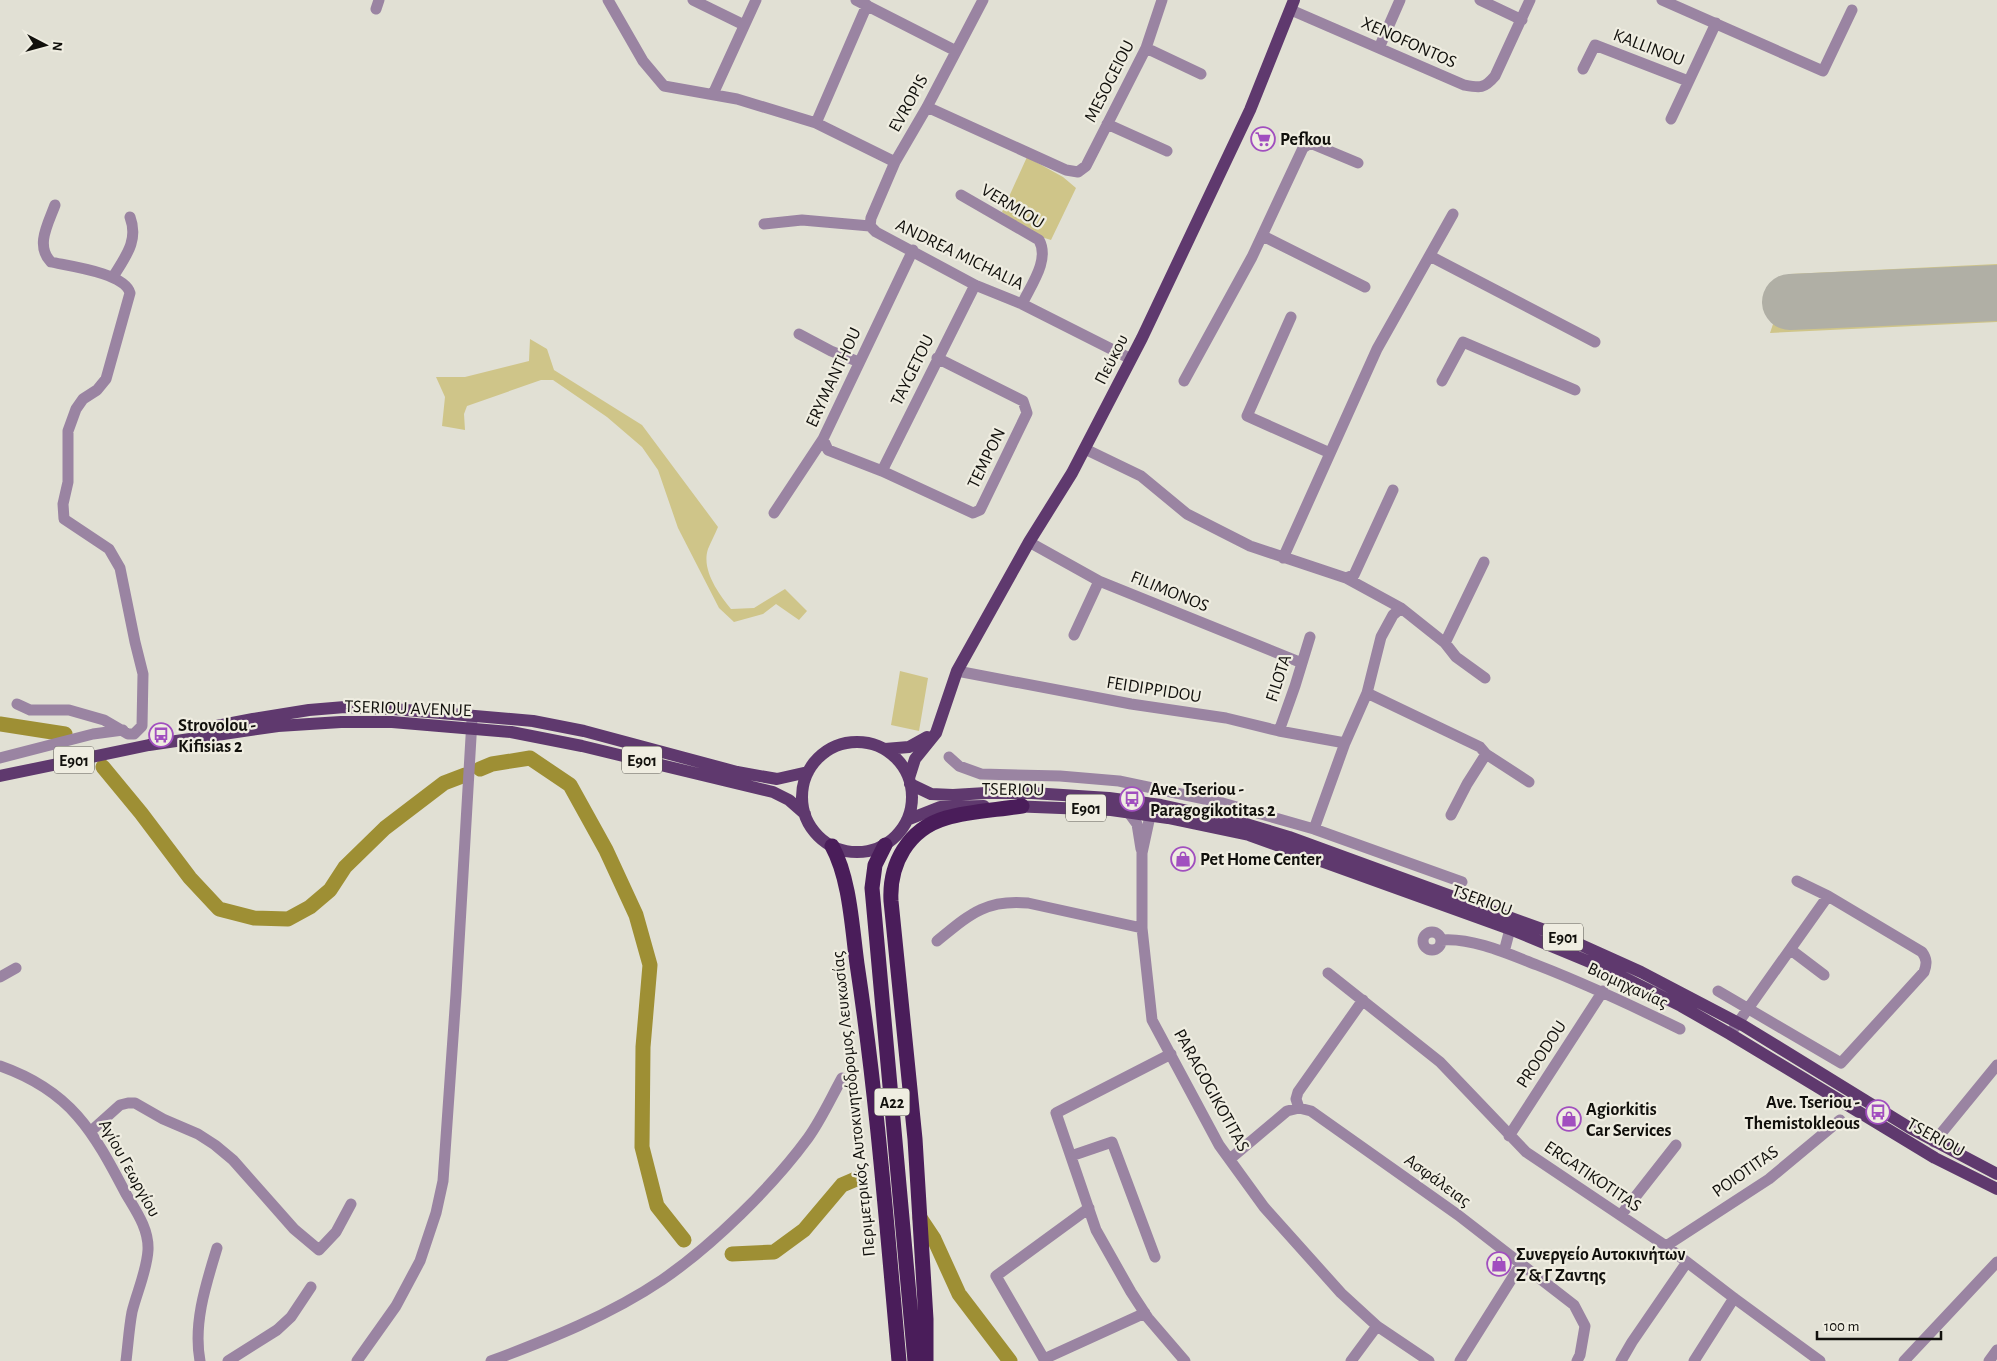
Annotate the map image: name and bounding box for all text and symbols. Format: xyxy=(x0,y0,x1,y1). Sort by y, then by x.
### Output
street label: XENOFONTOS xyxy=(1358,14,1459,72)
north arrow xyxy=(20,20,70,70)
street label: KALLINOU xyxy=(1611,26,1687,70)
street label: MESOGEIOU xyxy=(1082,37,1138,125)
text: N xyxy=(49,41,64,52)
street label: EVROPIS xyxy=(886,72,932,135)
supermarket icon: Pefkou xyxy=(1250,126,1276,152)
place label: Pefkou xyxy=(1280,131,1332,149)
street label: VERMIOU xyxy=(978,181,1047,233)
street label: ANDREA MICHALIA xyxy=(893,216,1027,294)
street label: ERYMANTHOU xyxy=(803,325,865,430)
street label: Πεύκου xyxy=(1092,331,1132,387)
street label: TAYGETOU xyxy=(888,332,938,409)
street label: TEMPON xyxy=(965,425,1009,492)
street label: FILIMONOS xyxy=(1128,568,1211,616)
street label: FILOTA xyxy=(1263,652,1295,704)
street label: FEIDIPPIDOU xyxy=(1105,674,1202,706)
street label: TSERIOU AVENUE xyxy=(344,698,472,720)
place label: Strovolou - Kifisias 2 xyxy=(178,717,256,756)
bus stop icon: Strovolou - Kifisias 2 xyxy=(148,722,174,748)
road number: E901 xyxy=(54,746,94,774)
road number: E901 xyxy=(622,746,662,774)
street label: TSERIOU xyxy=(981,780,1045,800)
place label: Ave. Tseriou - Paragogikotitas 2 xyxy=(1150,781,1276,820)
bus stop icon: Ave. Tseriou - Paragogikotitas 2 xyxy=(1119,786,1145,812)
road number: E901 xyxy=(1066,794,1106,821)
shop icon: Pet Home Center xyxy=(1170,846,1196,872)
place label: Pet Home Center xyxy=(1200,851,1322,869)
street label: TSERIOU xyxy=(1449,882,1514,920)
road number: E901 xyxy=(1543,924,1583,950)
street label: Περιμετρικός Αυτοκινητόδρομος Λευκωσίας xyxy=(828,950,879,1258)
street label: Βιομηχανίας xyxy=(1585,959,1671,1012)
street label: PROODOU xyxy=(1513,1018,1570,1091)
street label: PARAGOGIKOTITAS xyxy=(1170,1026,1252,1155)
road number: A22 xyxy=(874,1088,910,1116)
place label: Ave. Tseriou - Themistokleous xyxy=(1744,1094,1860,1133)
bus stop icon: Ave. Tseriou - Themistokleous xyxy=(1865,1099,1891,1125)
place label: Agiorkitis Car Services xyxy=(1586,1101,1672,1140)
shop icon: Agiorkitis Car Services xyxy=(1556,1106,1582,1132)
street label: TSERIOU xyxy=(1904,1115,1967,1161)
street label: Αγίου Γεωργίου xyxy=(95,1116,164,1220)
street label: ERGATIKOTITAS xyxy=(1541,1138,1644,1216)
street label: POIOTITAS xyxy=(1709,1143,1782,1201)
street label: Ασφάλειας xyxy=(1401,1151,1474,1211)
place label: Συνεργείο Αυτοκινήτων Ζ & Γ Ζαντης xyxy=(1516,1245,1685,1285)
shop icon: Συνεργείο Αυτοκινήτων Ζ & Γ Ζαντης xyxy=(1486,1251,1512,1277)
scale bar xyxy=(1817,1308,1941,1340)
text: 100 m xyxy=(1824,1319,1859,1334)

